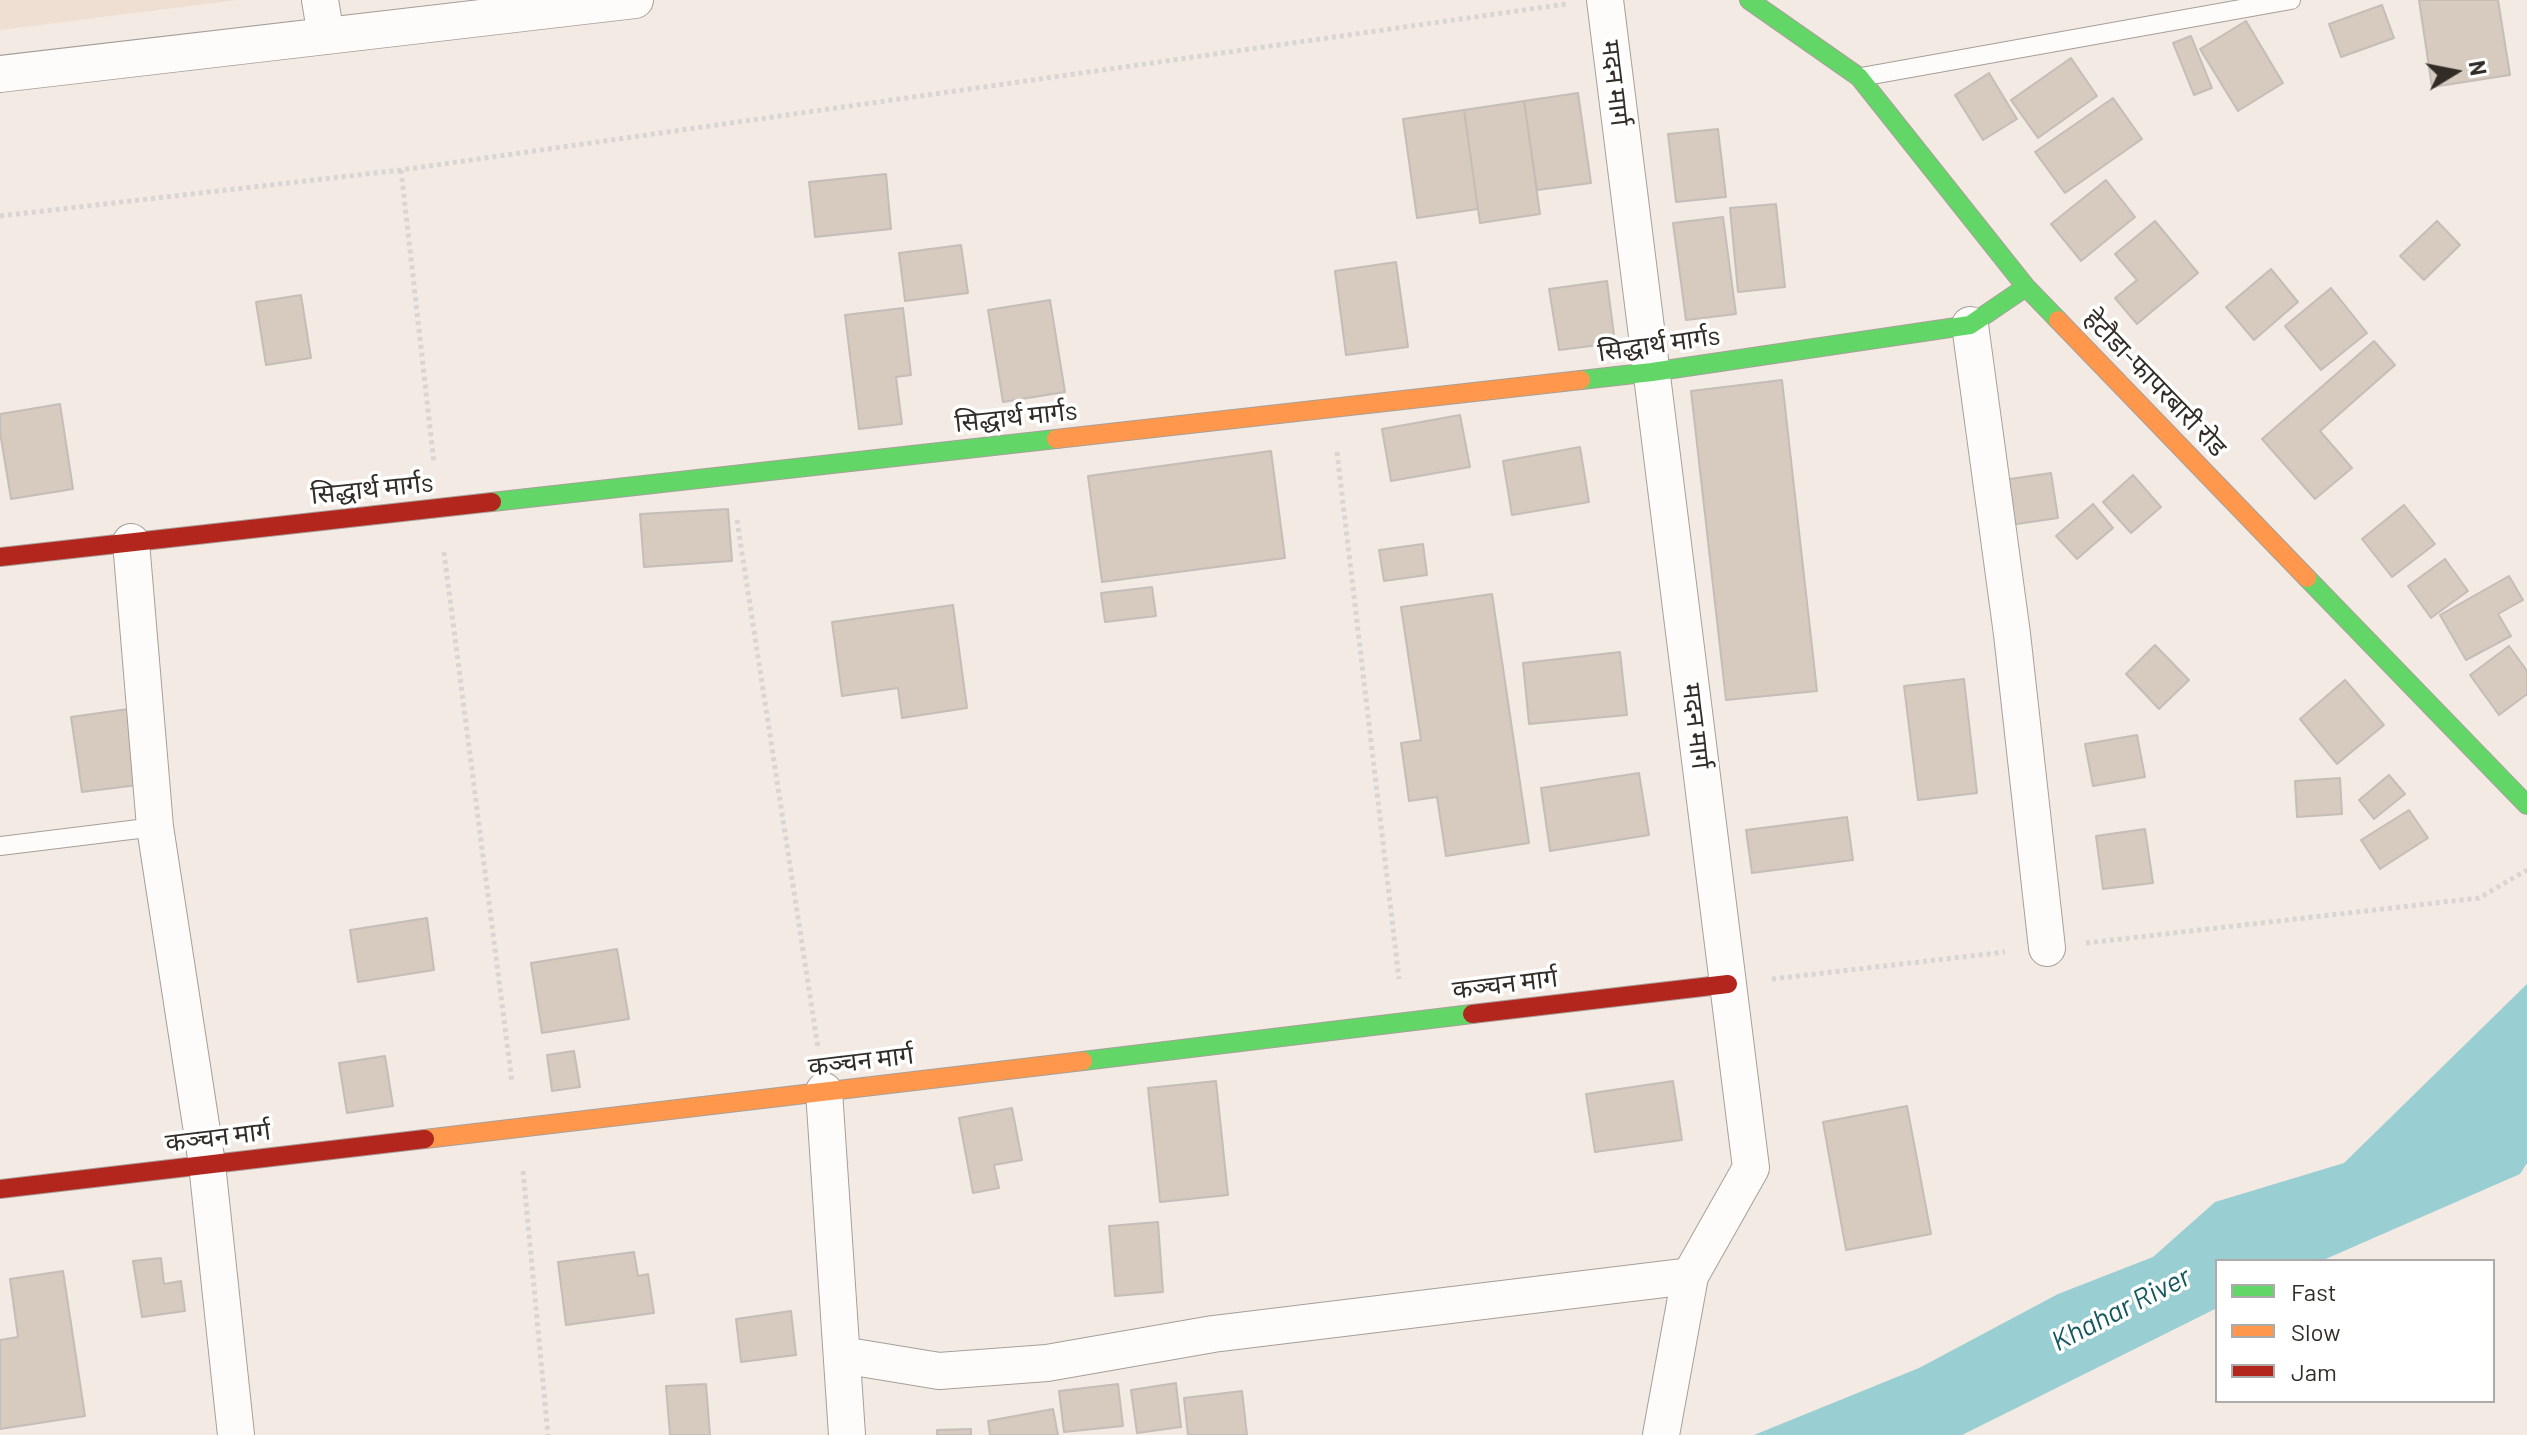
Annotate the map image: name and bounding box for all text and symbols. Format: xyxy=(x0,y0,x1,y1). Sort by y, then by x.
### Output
north arrow xyxy=(2415,32,2495,112)
street label: मदन मार्ग xyxy=(1594,38,1636,128)
text: N xyxy=(2465,58,2493,77)
street label: हेटौडा-फापरबारी रोड xyxy=(2077,303,2233,463)
street label: सिद्धार्थ मार्गs xyxy=(1596,320,1722,368)
street label: सिद्धार्थ मार्गs xyxy=(953,395,1079,439)
street label: सिद्धार्थ मार्गs xyxy=(309,467,435,511)
street label: मदन मार्ग xyxy=(1675,681,1717,771)
street label: कञ्चन मार्ग xyxy=(1451,962,1559,1006)
street label: कञ्चन मार्ग xyxy=(807,1039,915,1083)
street label: कञ्चन मार्ग xyxy=(164,1115,272,1159)
legend xyxy=(2215,1259,2495,1403)
water label: Khahar River xyxy=(2046,1260,2196,1358)
text: Fast xyxy=(2291,1277,2336,1306)
text: Slow xyxy=(2291,1317,2340,1346)
text: Jam xyxy=(2291,1357,2337,1386)

